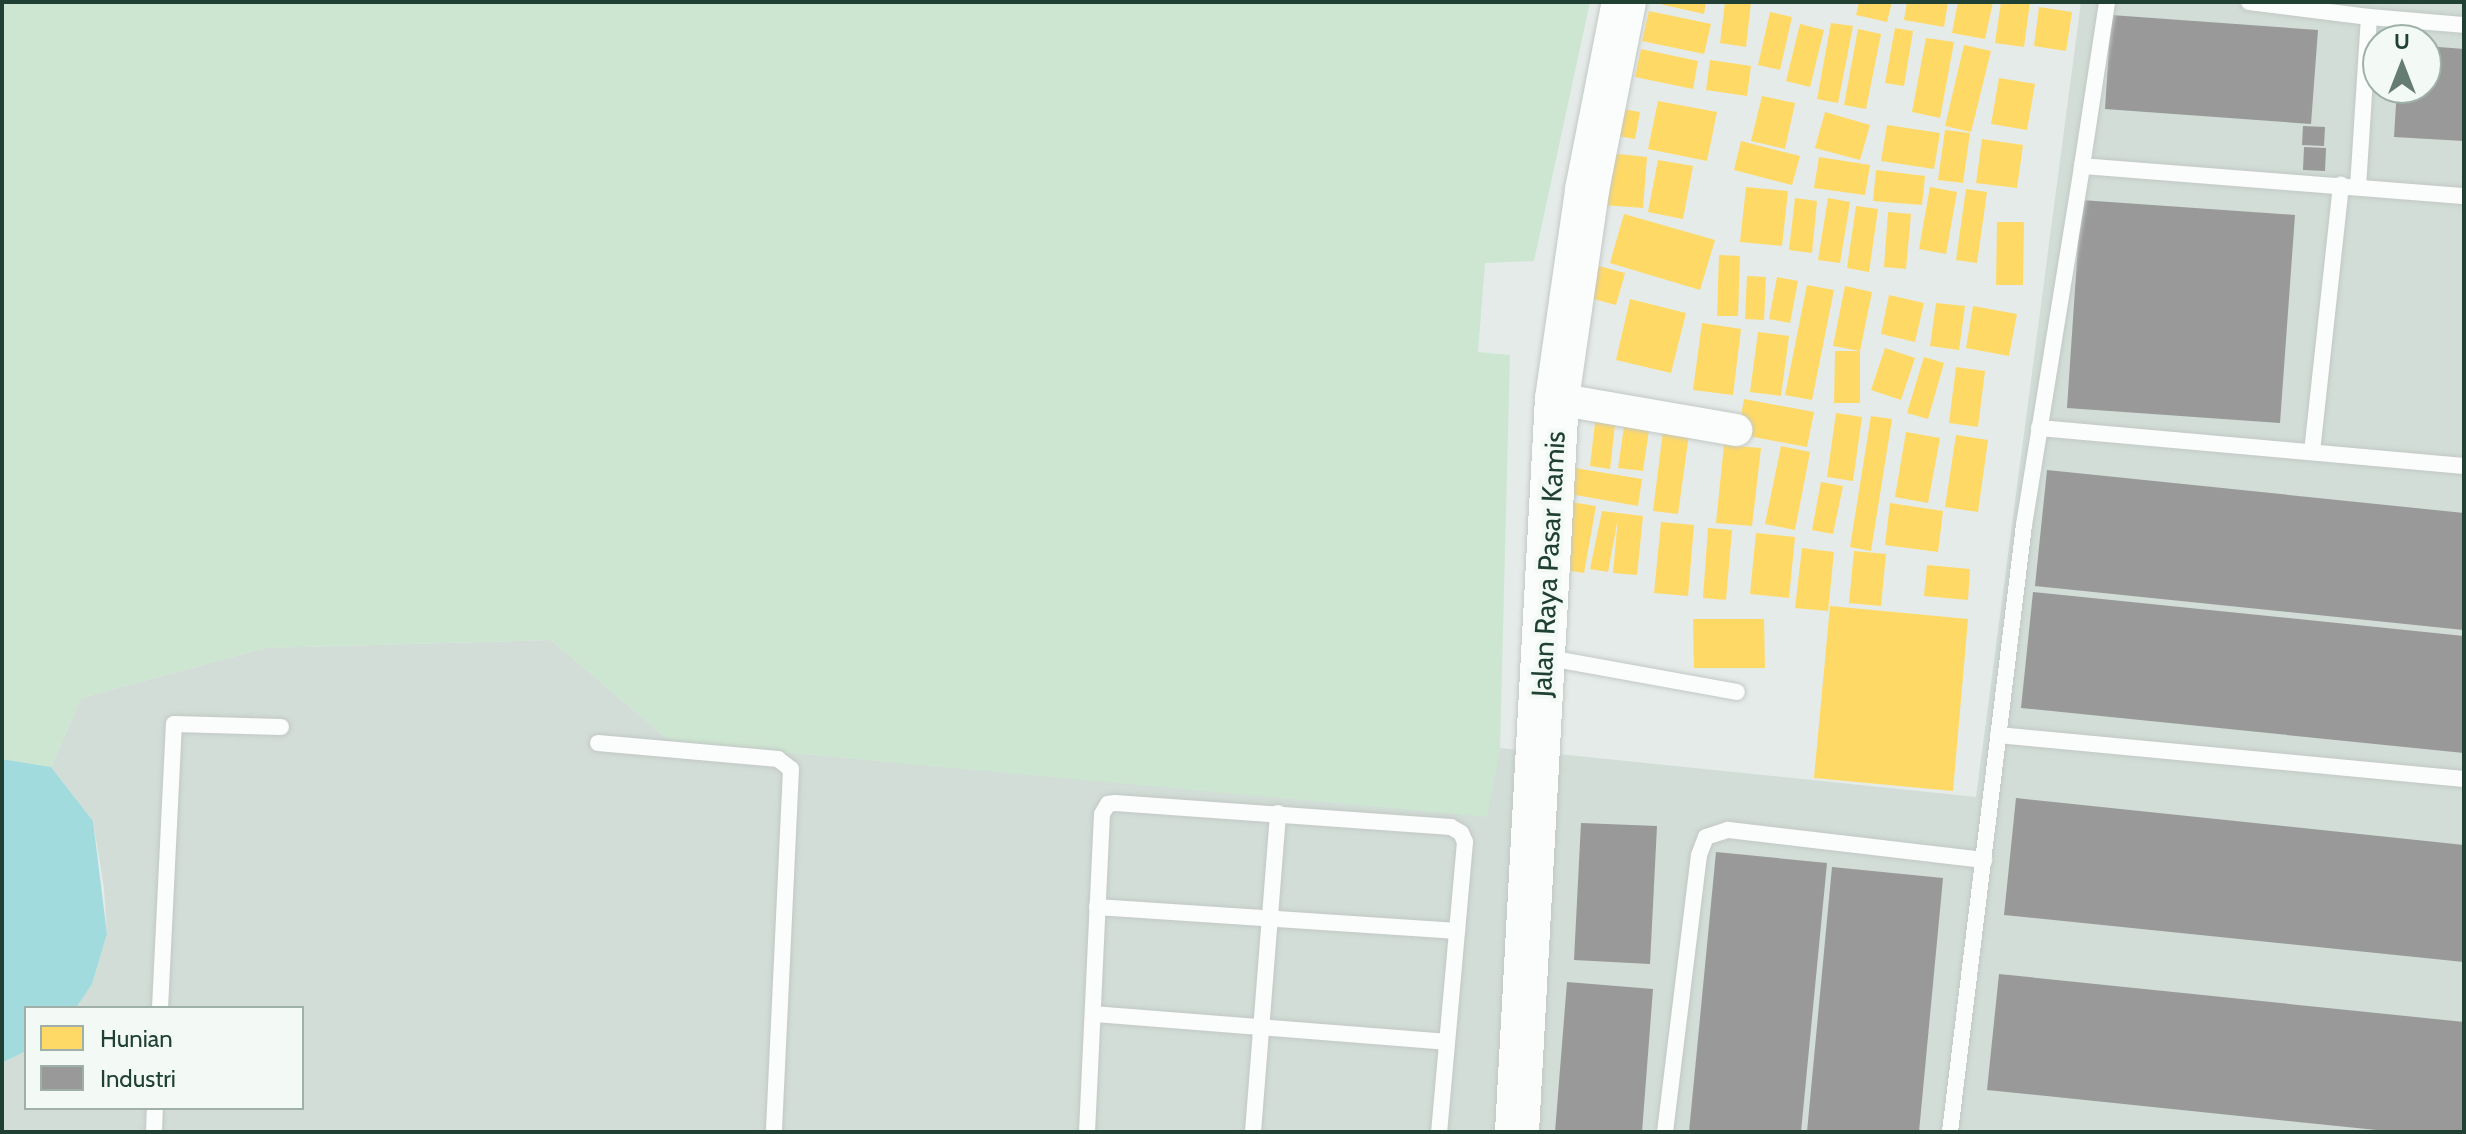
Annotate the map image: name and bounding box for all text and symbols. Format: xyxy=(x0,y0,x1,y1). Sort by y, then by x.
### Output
north arrow xyxy=(2362,24,2442,104)
text: U xyxy=(2394,28,2410,55)
street label: Jalan Raya Pasar Kamis xyxy=(1524,430,1572,698)
legend xyxy=(24,1006,304,1110)
text: Hunian xyxy=(100,1024,173,1053)
text: Industri xyxy=(100,1064,176,1093)

